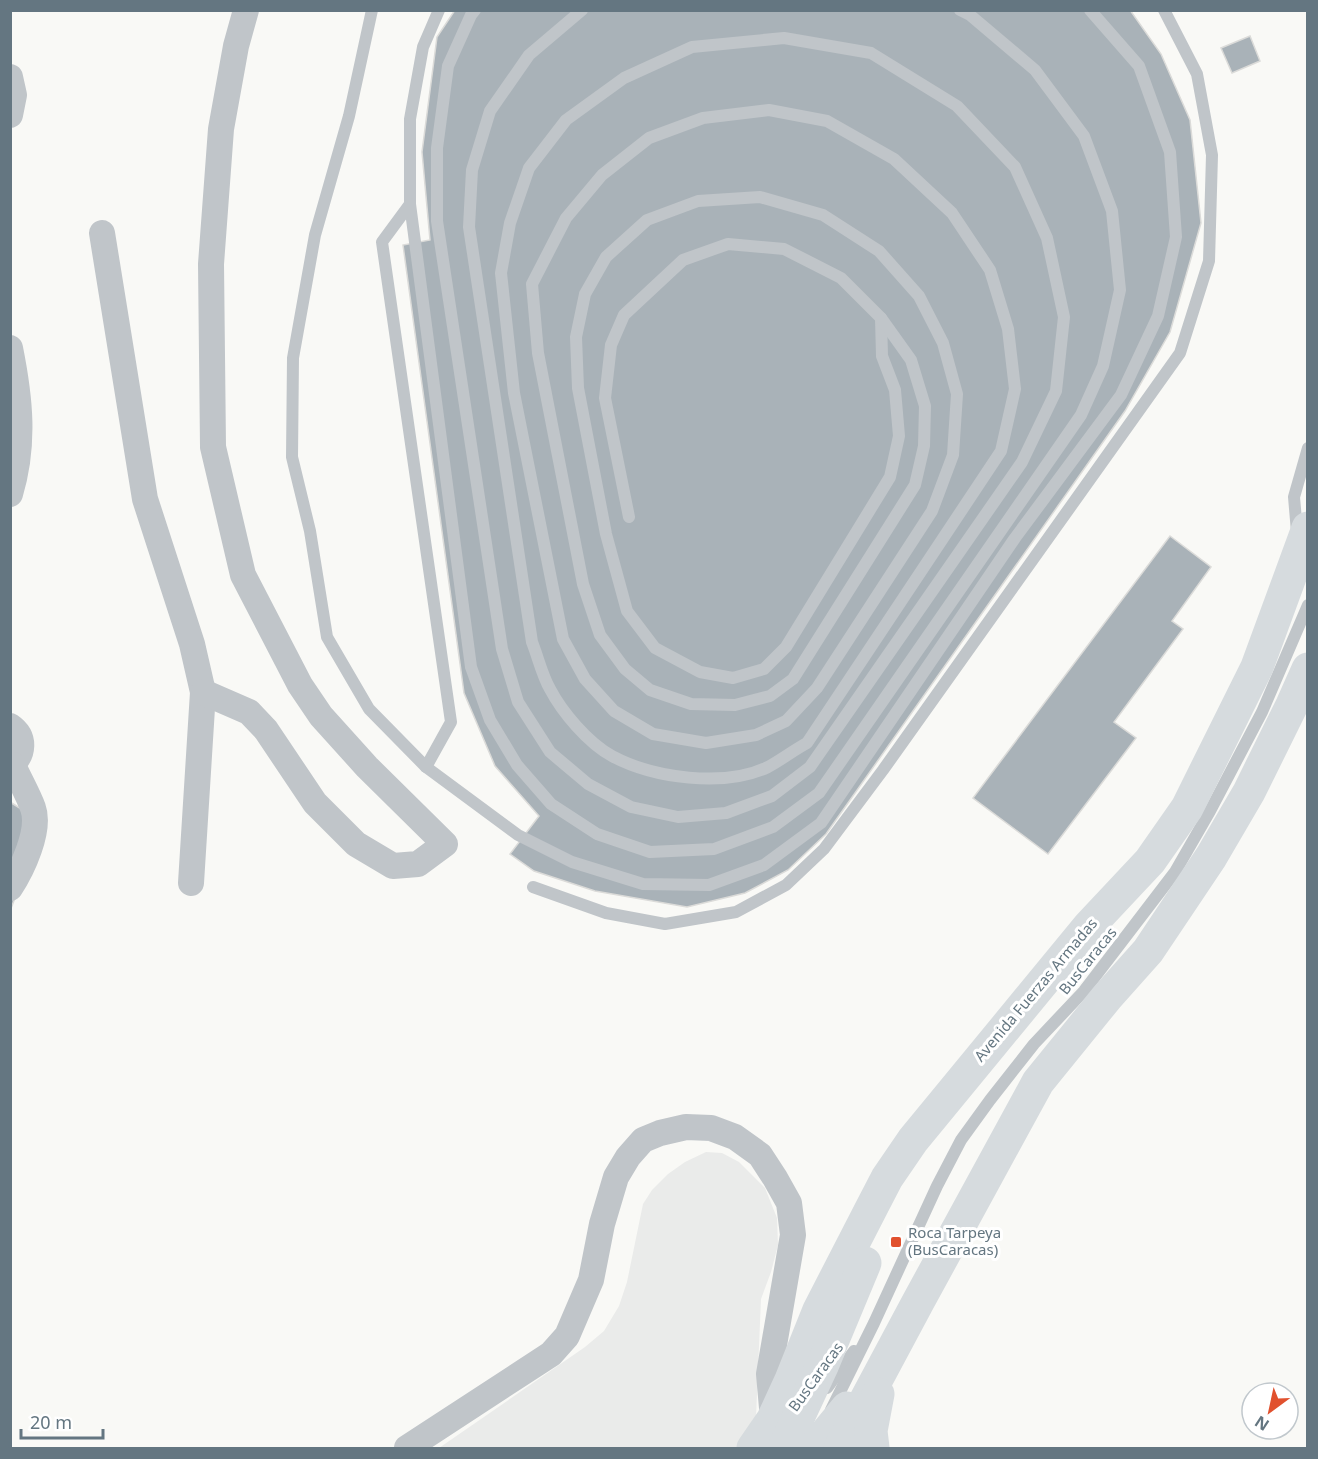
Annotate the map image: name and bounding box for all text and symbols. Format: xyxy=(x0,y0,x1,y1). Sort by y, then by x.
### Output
street label: Avenida Fuerzas Armadas xyxy=(969,913,1101,1065)
street label: BusCaracas xyxy=(1054,923,1121,998)
place label: Roca Tarpeya (BusCaracas) xyxy=(908,1222,1001,1259)
marker: Roca Tarpeya (BusCaracas) xyxy=(889,1235,903,1249)
street label: BusCaracas xyxy=(783,1338,847,1415)
north arrow xyxy=(1240,1381,1300,1441)
scale bar xyxy=(21,1402,104,1440)
text: 20 m xyxy=(30,1410,72,1434)
text: N xyxy=(1250,1411,1273,1436)

